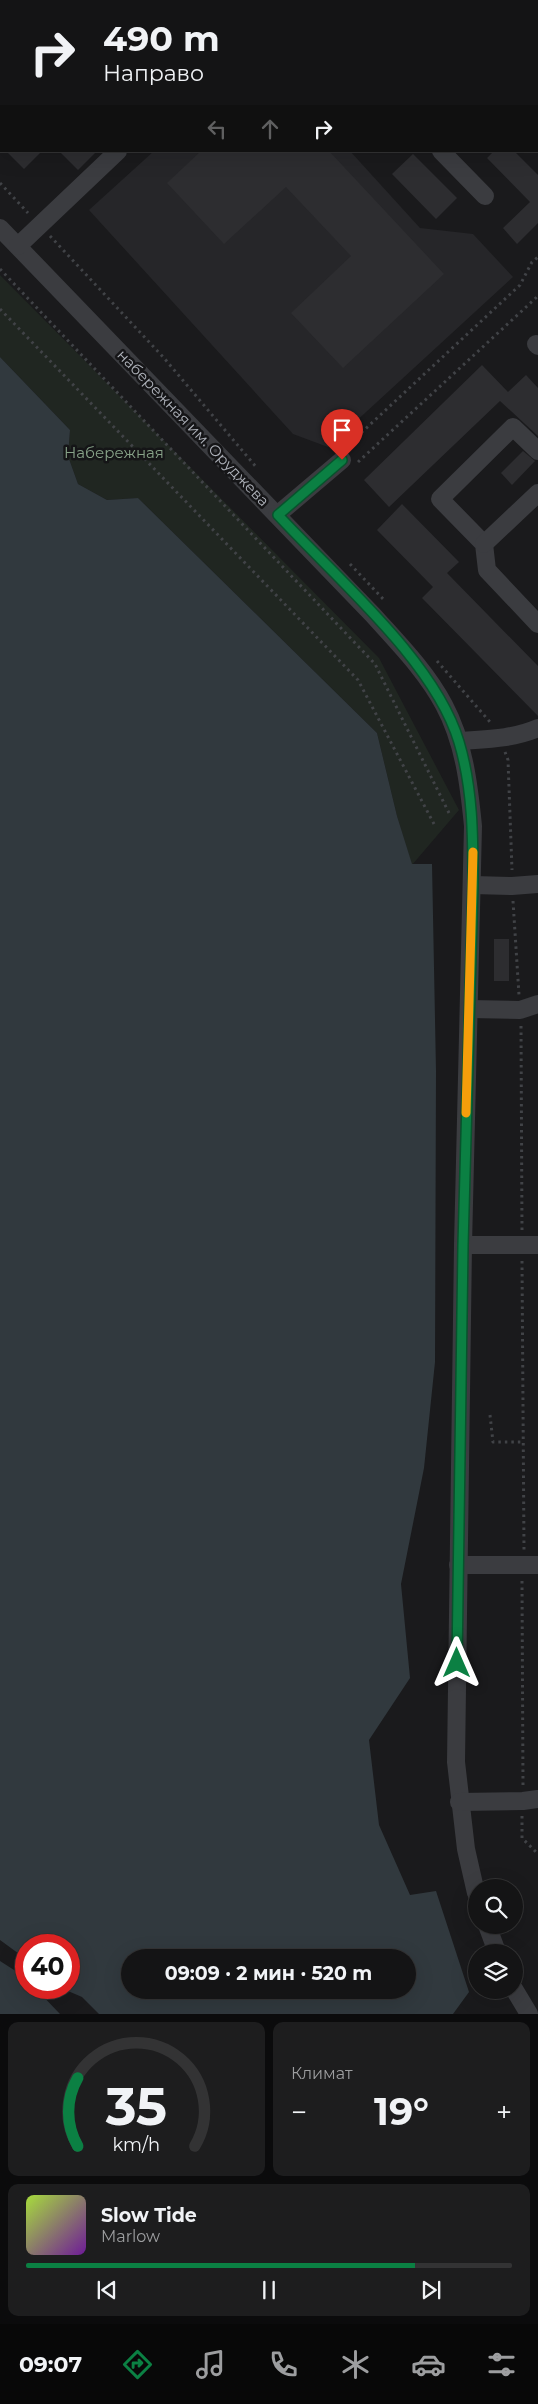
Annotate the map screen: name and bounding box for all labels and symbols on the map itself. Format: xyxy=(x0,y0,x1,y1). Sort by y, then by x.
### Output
street label: набережная им. Оруджева xyxy=(113,345,273,510)
pin xyxy=(321,409,363,460)
park label: Набережная xyxy=(64,443,164,462)
position arrow xyxy=(430,1636,482,1688)
speed limit sign: 40 xyxy=(15,1934,80,1999)

